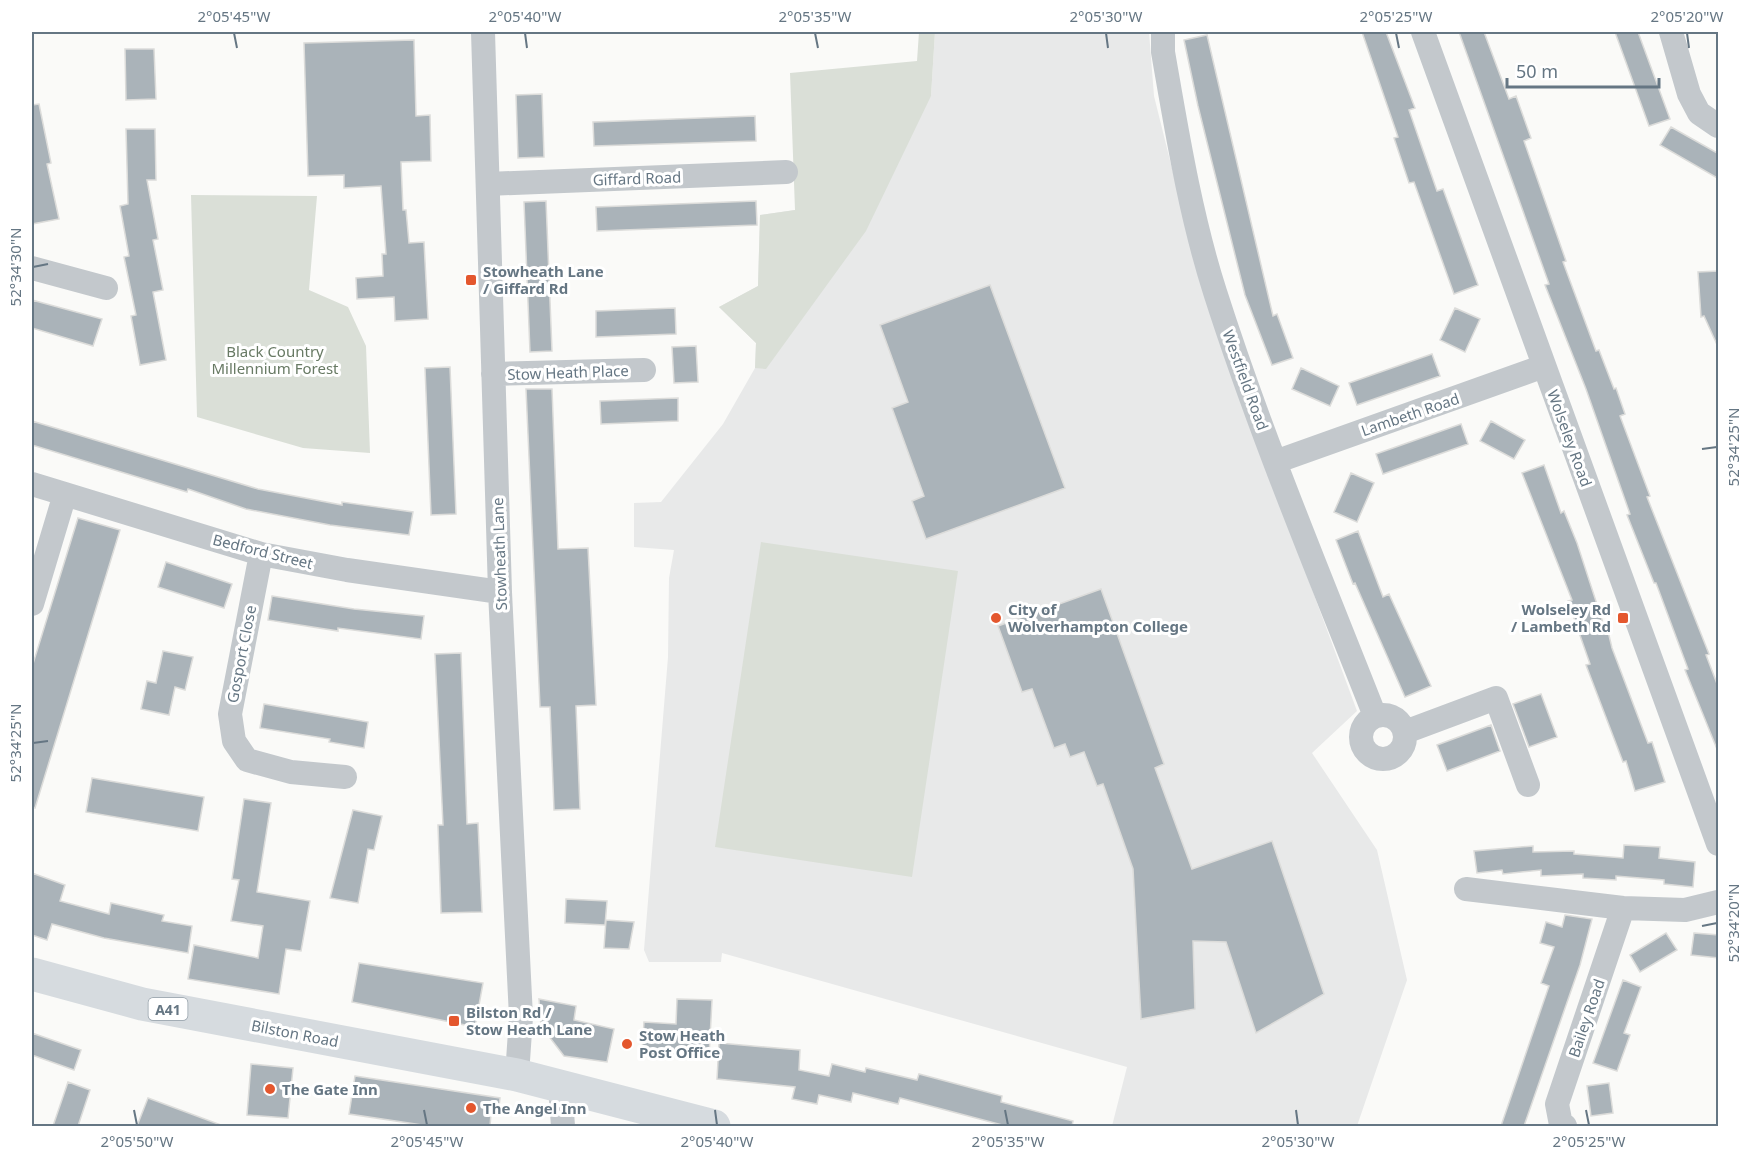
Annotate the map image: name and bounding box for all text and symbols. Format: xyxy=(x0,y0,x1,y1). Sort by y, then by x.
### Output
text: 2°05'45"W xyxy=(197,6,271,26)
text: 2°05'40"W xyxy=(488,6,562,26)
text: 2°05'35"W xyxy=(778,6,852,26)
text: 2°05'30"W xyxy=(1069,6,1143,26)
text: 2°05'25"W xyxy=(1359,6,1433,26)
text: 2°05'20"W xyxy=(1650,6,1724,26)
scale bar xyxy=(1507,51,1658,89)
text: 50 m xyxy=(1516,59,1558,83)
street label: Giffard Road xyxy=(592,166,682,190)
text: 52°34'30"N xyxy=(5,228,25,306)
place label: Stowheath Lane / Giffard Rd xyxy=(483,261,604,298)
marker: Stowheath Lane / Giffard Rd xyxy=(464,273,478,287)
street label: Westfield Road xyxy=(1219,327,1273,433)
park label: Black Country Millennium Forest xyxy=(211,341,339,378)
street label: Stow Heath Place xyxy=(507,360,629,384)
street label: Wolseley Road xyxy=(1543,387,1597,489)
street label: Lambeth Road xyxy=(1358,388,1462,440)
text: 52°34'25"N xyxy=(1723,408,1743,486)
street label: Stowheath Lane xyxy=(487,497,511,611)
street label: Bedford Street xyxy=(211,529,316,573)
place label: City of Wolverhampton College xyxy=(1008,599,1188,636)
place label: Wolseley Rd / Lambeth Rd xyxy=(1511,599,1611,636)
street label: Gosport Close xyxy=(222,603,260,705)
marker: City of Wolverhampton College xyxy=(989,611,1003,625)
marker: Wolseley Rd / Lambeth Rd xyxy=(1616,611,1630,625)
text: 52°34'25"N xyxy=(5,704,25,782)
text: 52°34'20"N xyxy=(1723,884,1743,962)
street label: Bailey Road xyxy=(1563,976,1609,1060)
road number: A41 xyxy=(148,998,188,1020)
place label: Bilston Rd / Stow Heath Lane xyxy=(466,1002,592,1039)
marker: Bilston Rd / Stow Heath Lane xyxy=(447,1014,461,1028)
street label: Bilston Road xyxy=(250,1015,340,1051)
place label: Stow Heath Post Office xyxy=(639,1025,725,1062)
marker: Stow Heath Post Office xyxy=(620,1037,634,1051)
place label: The Gate Inn xyxy=(282,1079,378,1099)
marker: The Gate Inn xyxy=(263,1082,277,1096)
place label: The Angel Inn xyxy=(483,1098,587,1118)
marker: The Angel Inn xyxy=(464,1101,478,1115)
text: 2°05'50"W xyxy=(100,1131,174,1151)
text: 2°05'45"W xyxy=(390,1131,464,1151)
text: 2°05'40"W xyxy=(680,1131,754,1151)
text: 2°05'35"W xyxy=(971,1131,1045,1151)
text: 2°05'30"W xyxy=(1261,1131,1335,1151)
text: 2°05'25"W xyxy=(1552,1131,1626,1151)

